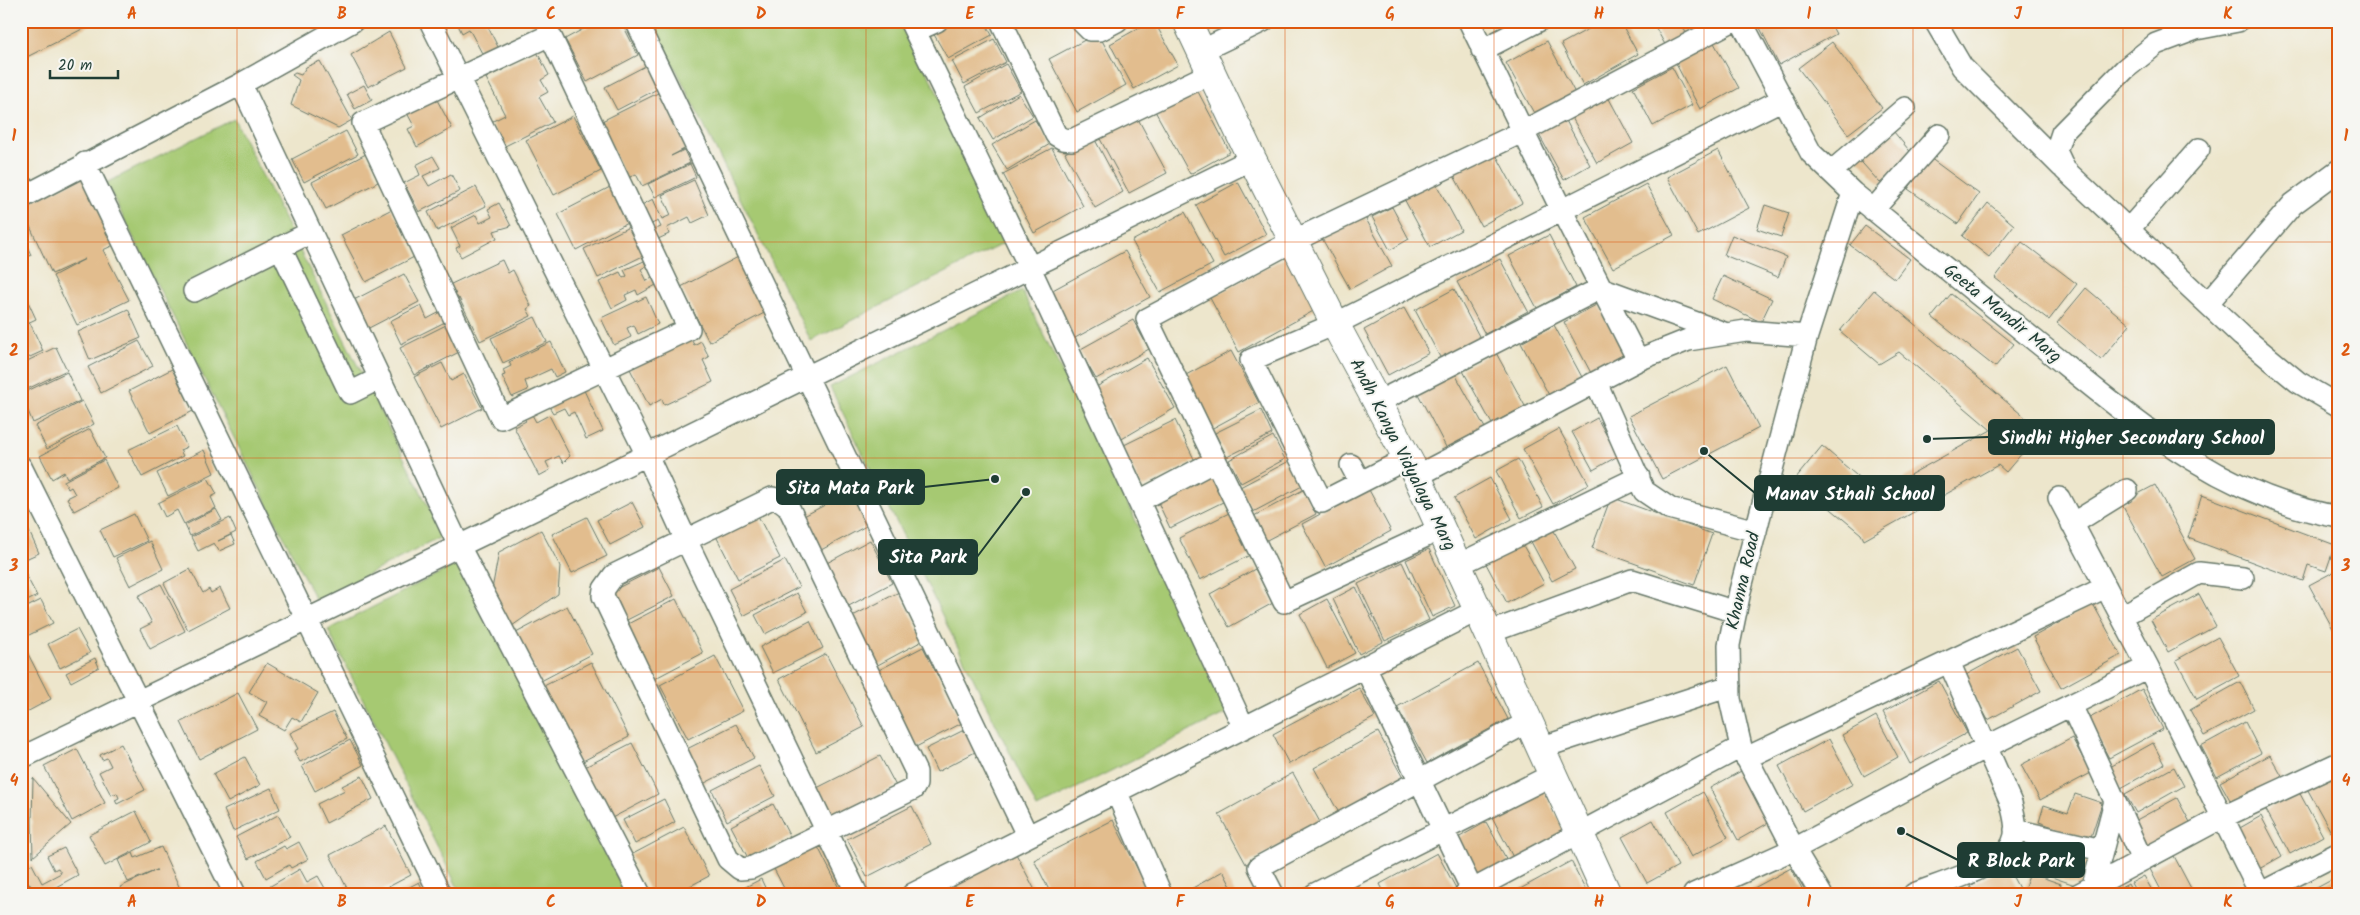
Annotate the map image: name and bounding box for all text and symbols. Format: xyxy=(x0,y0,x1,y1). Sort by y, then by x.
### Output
text: A xyxy=(127,2,137,27)
text: B xyxy=(337,2,347,27)
text: C xyxy=(546,2,556,27)
text: D xyxy=(756,2,767,27)
text: E xyxy=(966,2,976,27)
text: F xyxy=(1176,2,1186,27)
text: G xyxy=(1385,2,1395,27)
text: H xyxy=(1594,2,1604,27)
text: I xyxy=(1807,2,1812,27)
text: J xyxy=(2014,2,2023,27)
text: K xyxy=(2223,2,2233,27)
scale bar xyxy=(50,48,118,80)
text: 20 m xyxy=(58,54,92,78)
text: 1 xyxy=(12,124,17,149)
text: 1 xyxy=(2344,124,2349,149)
street label: Geeta Mandir Marg xyxy=(1936,257,2068,371)
text: 2 xyxy=(9,339,19,364)
text: 2 xyxy=(2341,339,2351,364)
street label: Andh Kanya Vidyalaya Marg xyxy=(1341,354,1463,556)
callout: Sindhi Higher Secondary School xyxy=(1989,420,2274,454)
text: Sindhi Higher Secondary School xyxy=(2000,424,2265,454)
callout: Sita Mata Park xyxy=(777,470,924,504)
text: Sita Mata Park xyxy=(787,474,914,504)
callout: Manav Sthali School xyxy=(1755,476,1944,510)
text: Manav Sthali School xyxy=(1765,480,1936,510)
street label: Khanna Road xyxy=(1719,528,1770,633)
callout: Sita Park xyxy=(879,540,977,574)
text: Sita Park xyxy=(889,543,967,573)
text: 3 xyxy=(9,554,19,579)
text: 3 xyxy=(2341,554,2351,579)
text: 4 xyxy=(10,769,19,794)
text: 4 xyxy=(2342,769,2351,794)
callout: R Block Park xyxy=(1958,843,2084,877)
text: R Block Park xyxy=(1968,847,2075,877)
text: A xyxy=(127,890,137,915)
text: B xyxy=(337,890,347,915)
text: C xyxy=(546,890,556,915)
text: D xyxy=(756,890,767,915)
text: E xyxy=(966,890,976,915)
text: F xyxy=(1176,890,1186,915)
text: G xyxy=(1385,890,1395,915)
text: H xyxy=(1594,890,1604,915)
text: I xyxy=(1807,890,1812,915)
text: J xyxy=(2014,890,2023,915)
text: K xyxy=(2223,890,2233,915)

